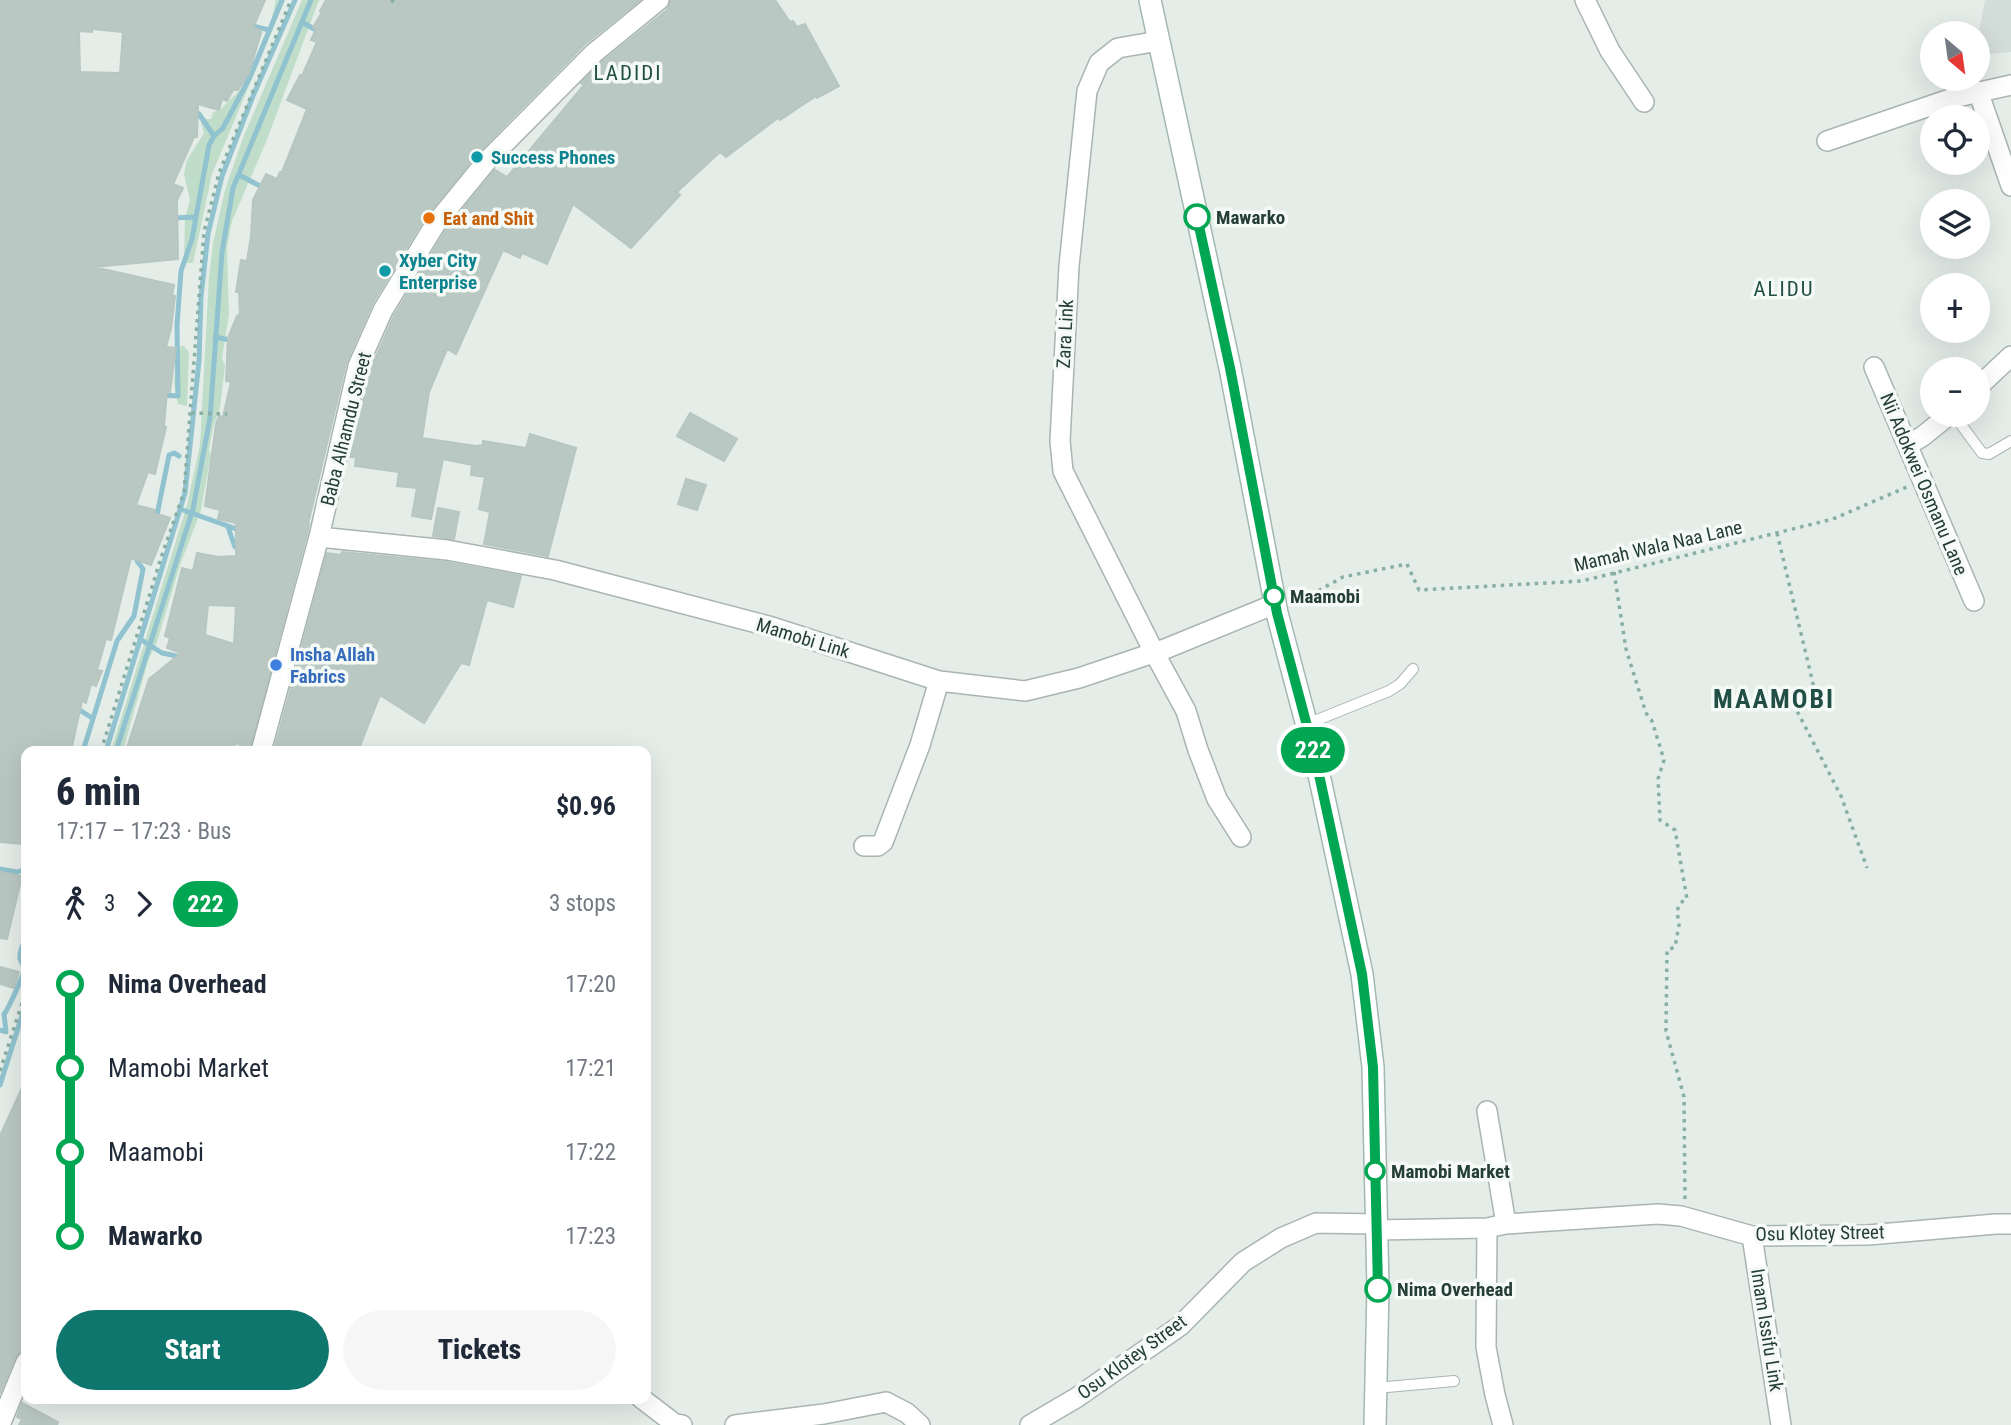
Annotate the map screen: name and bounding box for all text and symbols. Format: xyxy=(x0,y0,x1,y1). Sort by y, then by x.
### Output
north arrow xyxy=(1920,21,1990,91)
map controls xyxy=(1920,21,1990,427)
district label: LADIDI xyxy=(594,61,662,85)
button: locate xyxy=(1920,105,1990,175)
place label: Success Phones xyxy=(491,146,615,169)
marker: Success Phones xyxy=(469,149,485,165)
button: layers xyxy=(1920,189,1990,259)
marker: Mawarko xyxy=(1184,204,1210,230)
place label: Mawarko xyxy=(1216,206,1285,229)
place label: Eat and Shit xyxy=(443,207,534,230)
marker: Eat and Shit xyxy=(421,210,437,226)
place label: Xyber City Enterprise xyxy=(399,249,477,294)
marker: Xyber City Enterprise xyxy=(377,263,393,279)
button: + xyxy=(1920,273,1990,343)
district label: ALIDU xyxy=(1753,277,1815,301)
street label: Zara Link xyxy=(1052,298,1078,369)
street label: Baba Alhamdu Street xyxy=(316,350,376,508)
button: − xyxy=(1920,357,1990,427)
street label: Nii Adokwei Osmanu Lane xyxy=(1875,389,1973,579)
street label: Mamah Wala Naa Lane xyxy=(1572,515,1745,577)
place label: Maamobi xyxy=(1290,585,1360,608)
marker: Maamobi xyxy=(1264,586,1284,606)
street label: Mamobi Link xyxy=(753,613,853,663)
place label: Insha Allah Fabrics xyxy=(290,643,375,688)
marker: Insha Allah Fabrics xyxy=(268,657,284,673)
district label: MAAMOBI xyxy=(1713,684,1835,714)
line badge: 222 xyxy=(1273,727,1353,773)
text: 222 xyxy=(1295,736,1331,764)
text: 6 min xyxy=(56,770,141,814)
text: $0.96 xyxy=(556,791,616,821)
text: 17:17 – 17:23 · Bus xyxy=(56,818,232,845)
icon: walk xyxy=(56,885,94,923)
icon: forward xyxy=(125,885,163,923)
text: 3 xyxy=(104,890,115,917)
text: 222 xyxy=(187,890,224,918)
text: 3 stops xyxy=(549,890,616,917)
text: Nima Overhead xyxy=(108,969,267,999)
text: 17:20 xyxy=(565,971,616,998)
text: Mamobi Market xyxy=(108,1053,269,1083)
text: 17:21 xyxy=(565,1055,616,1082)
text: Maamobi xyxy=(108,1137,204,1167)
text: 17:22 xyxy=(565,1139,616,1166)
place label: Mamobi Market xyxy=(1391,1160,1510,1183)
marker: Mamobi Market xyxy=(1365,1161,1385,1181)
street label: Osu Klotey Street xyxy=(1755,1220,1885,1246)
text: Mawarko xyxy=(108,1221,203,1251)
text: 17:23 xyxy=(565,1223,616,1250)
street label: Imam Issifu Link xyxy=(1746,1267,1788,1393)
marker: Nima Overhead xyxy=(1365,1276,1391,1302)
place label: Nima Overhead xyxy=(1397,1278,1513,1301)
button: Start xyxy=(56,1310,329,1390)
button: Tickets xyxy=(343,1310,616,1390)
street label: Osu Klotey Street xyxy=(1073,1310,1191,1404)

